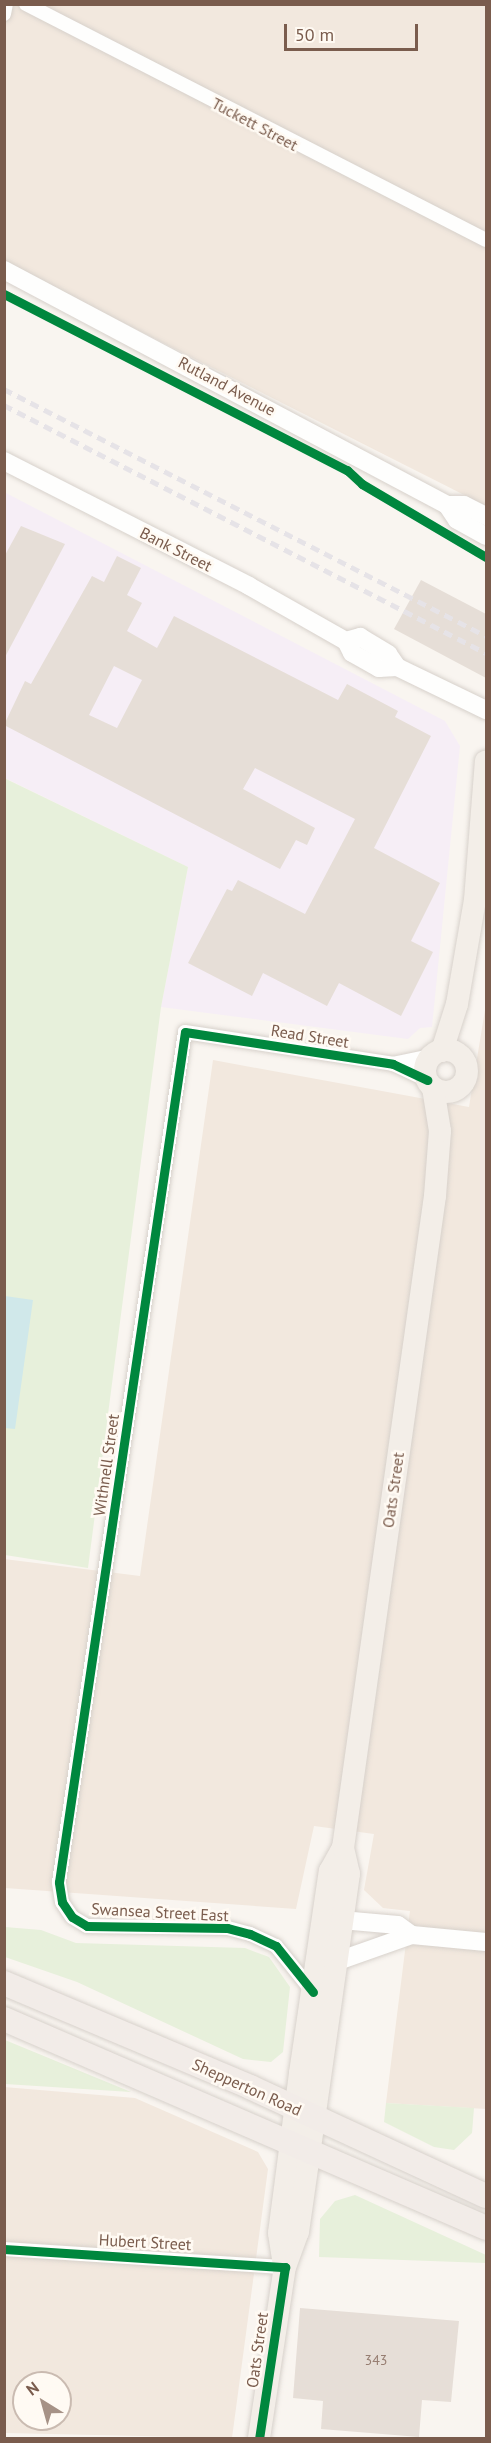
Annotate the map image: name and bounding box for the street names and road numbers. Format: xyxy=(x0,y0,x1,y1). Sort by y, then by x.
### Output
street label: Tuckett Street xyxy=(209,93,301,155)
street label: Rutland Avenue xyxy=(175,352,279,420)
street label: Bank Street xyxy=(137,523,215,575)
street label: Read Street xyxy=(270,1020,350,1052)
street label: Withnell Street xyxy=(89,1413,123,1517)
street label: Oats Street xyxy=(378,1451,408,1529)
street label: Swansea Street East xyxy=(91,1899,229,1925)
street label: Shepperton Road xyxy=(189,2054,305,2120)
street label: Hubert Street xyxy=(98,2230,192,2254)
street label: Oats Street xyxy=(242,2311,272,2389)

